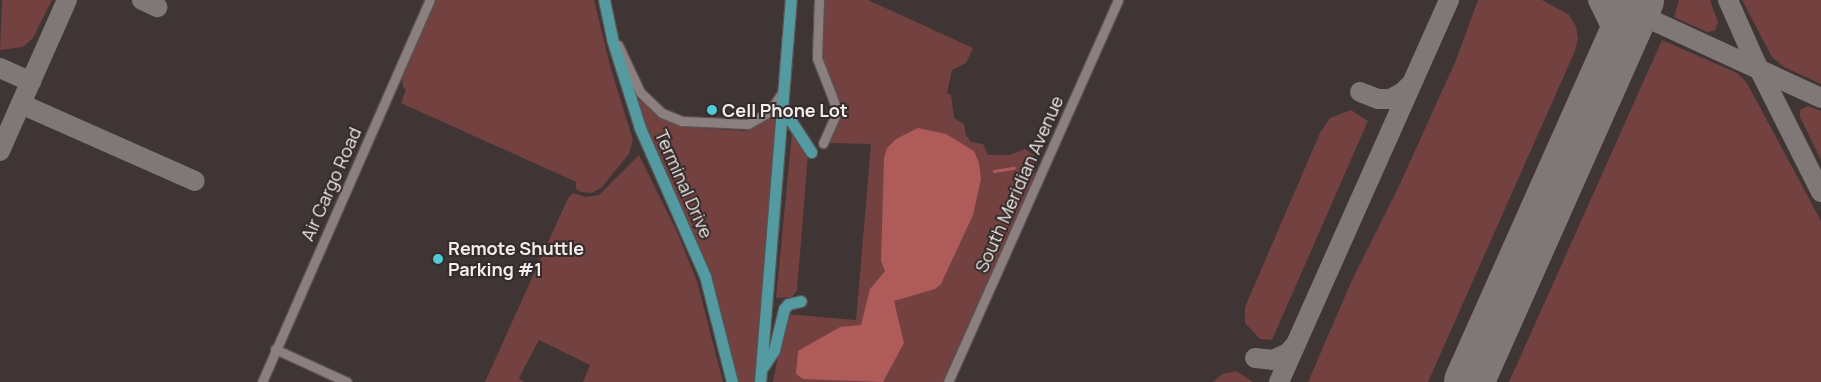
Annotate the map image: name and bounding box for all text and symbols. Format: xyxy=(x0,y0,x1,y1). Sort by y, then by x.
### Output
street label: South Meridian Avenue xyxy=(970,92,1068,276)
place label: Cell Phone Lot xyxy=(722,99,848,121)
marker: Cell Phone Lot xyxy=(706,104,718,116)
street label: Air Cargo Road xyxy=(296,124,366,244)
street label: Terminal Drive xyxy=(650,126,718,242)
place label: Remote Shuttle Parking #1 xyxy=(448,238,584,280)
marker: Remote Shuttle Parking #1 xyxy=(432,253,444,265)

